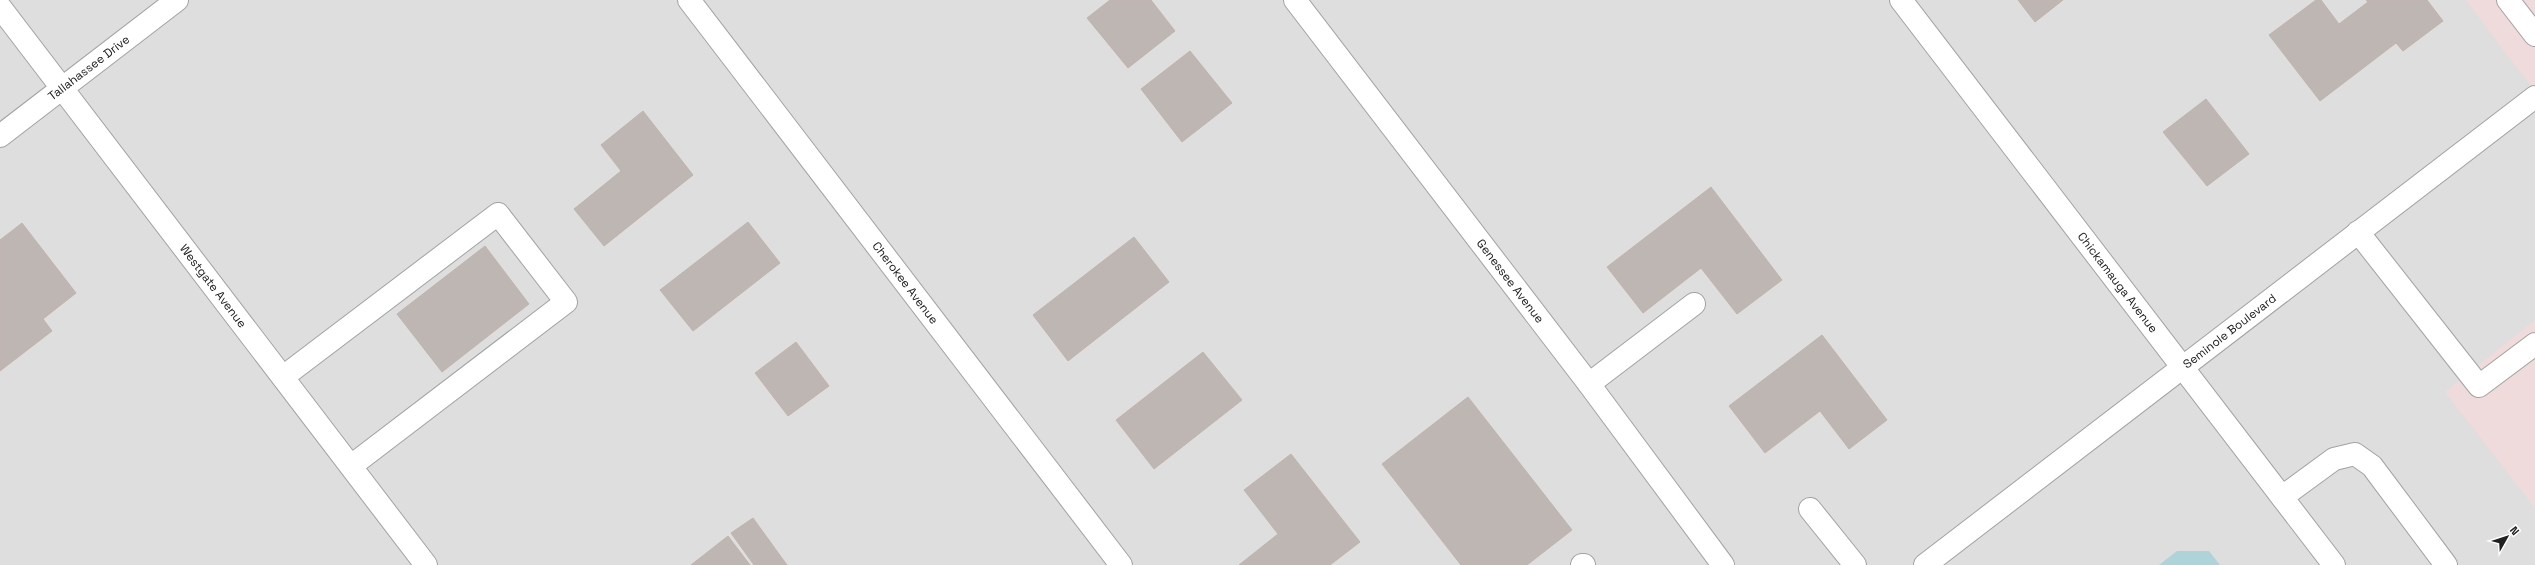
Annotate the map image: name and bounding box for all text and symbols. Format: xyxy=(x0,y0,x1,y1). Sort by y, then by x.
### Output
street label: Tallahassee Drive xyxy=(45,31,133,104)
street label: Chickamauga Avenue xyxy=(2074,229,2161,336)
street label: Genessee Avenue xyxy=(1473,236,1547,326)
street label: Cherokee Avenue xyxy=(869,238,942,327)
street label: Westgate Avenue xyxy=(176,241,250,331)
street label: Seminole Boulevard xyxy=(2180,290,2280,372)
north arrow xyxy=(2487,517,2527,557)
text: N xyxy=(2507,523,2523,538)

